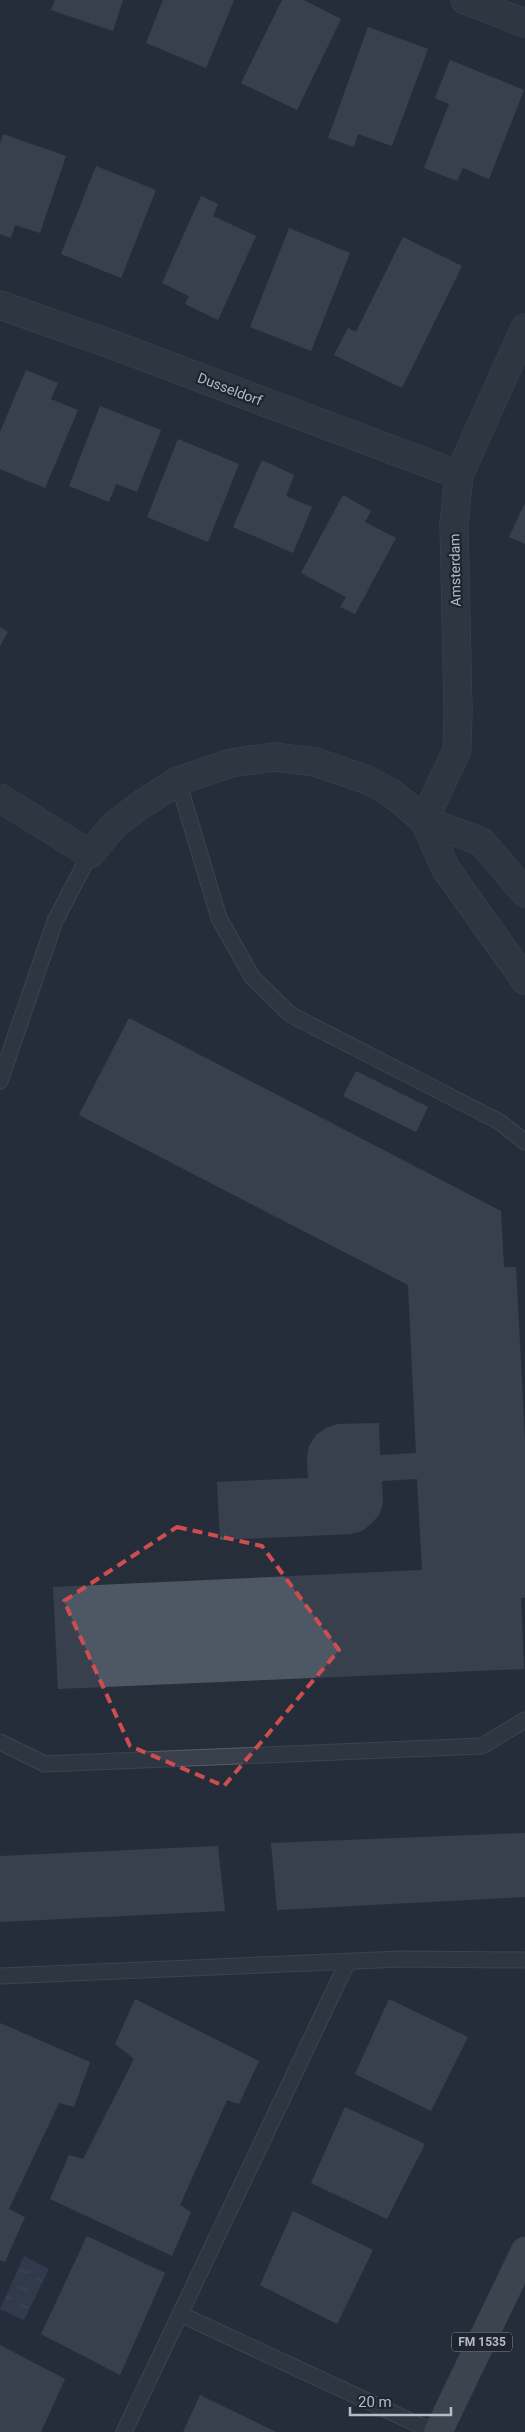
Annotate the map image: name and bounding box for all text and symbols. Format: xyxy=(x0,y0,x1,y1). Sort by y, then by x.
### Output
street label: Dusseldorf xyxy=(195,369,265,409)
street label: Amsterdam xyxy=(446,533,464,607)
road number: FM 1535 xyxy=(452,2332,512,2352)
scale bar xyxy=(350,2384,451,2416)
text: 20 m xyxy=(358,2393,392,2411)

